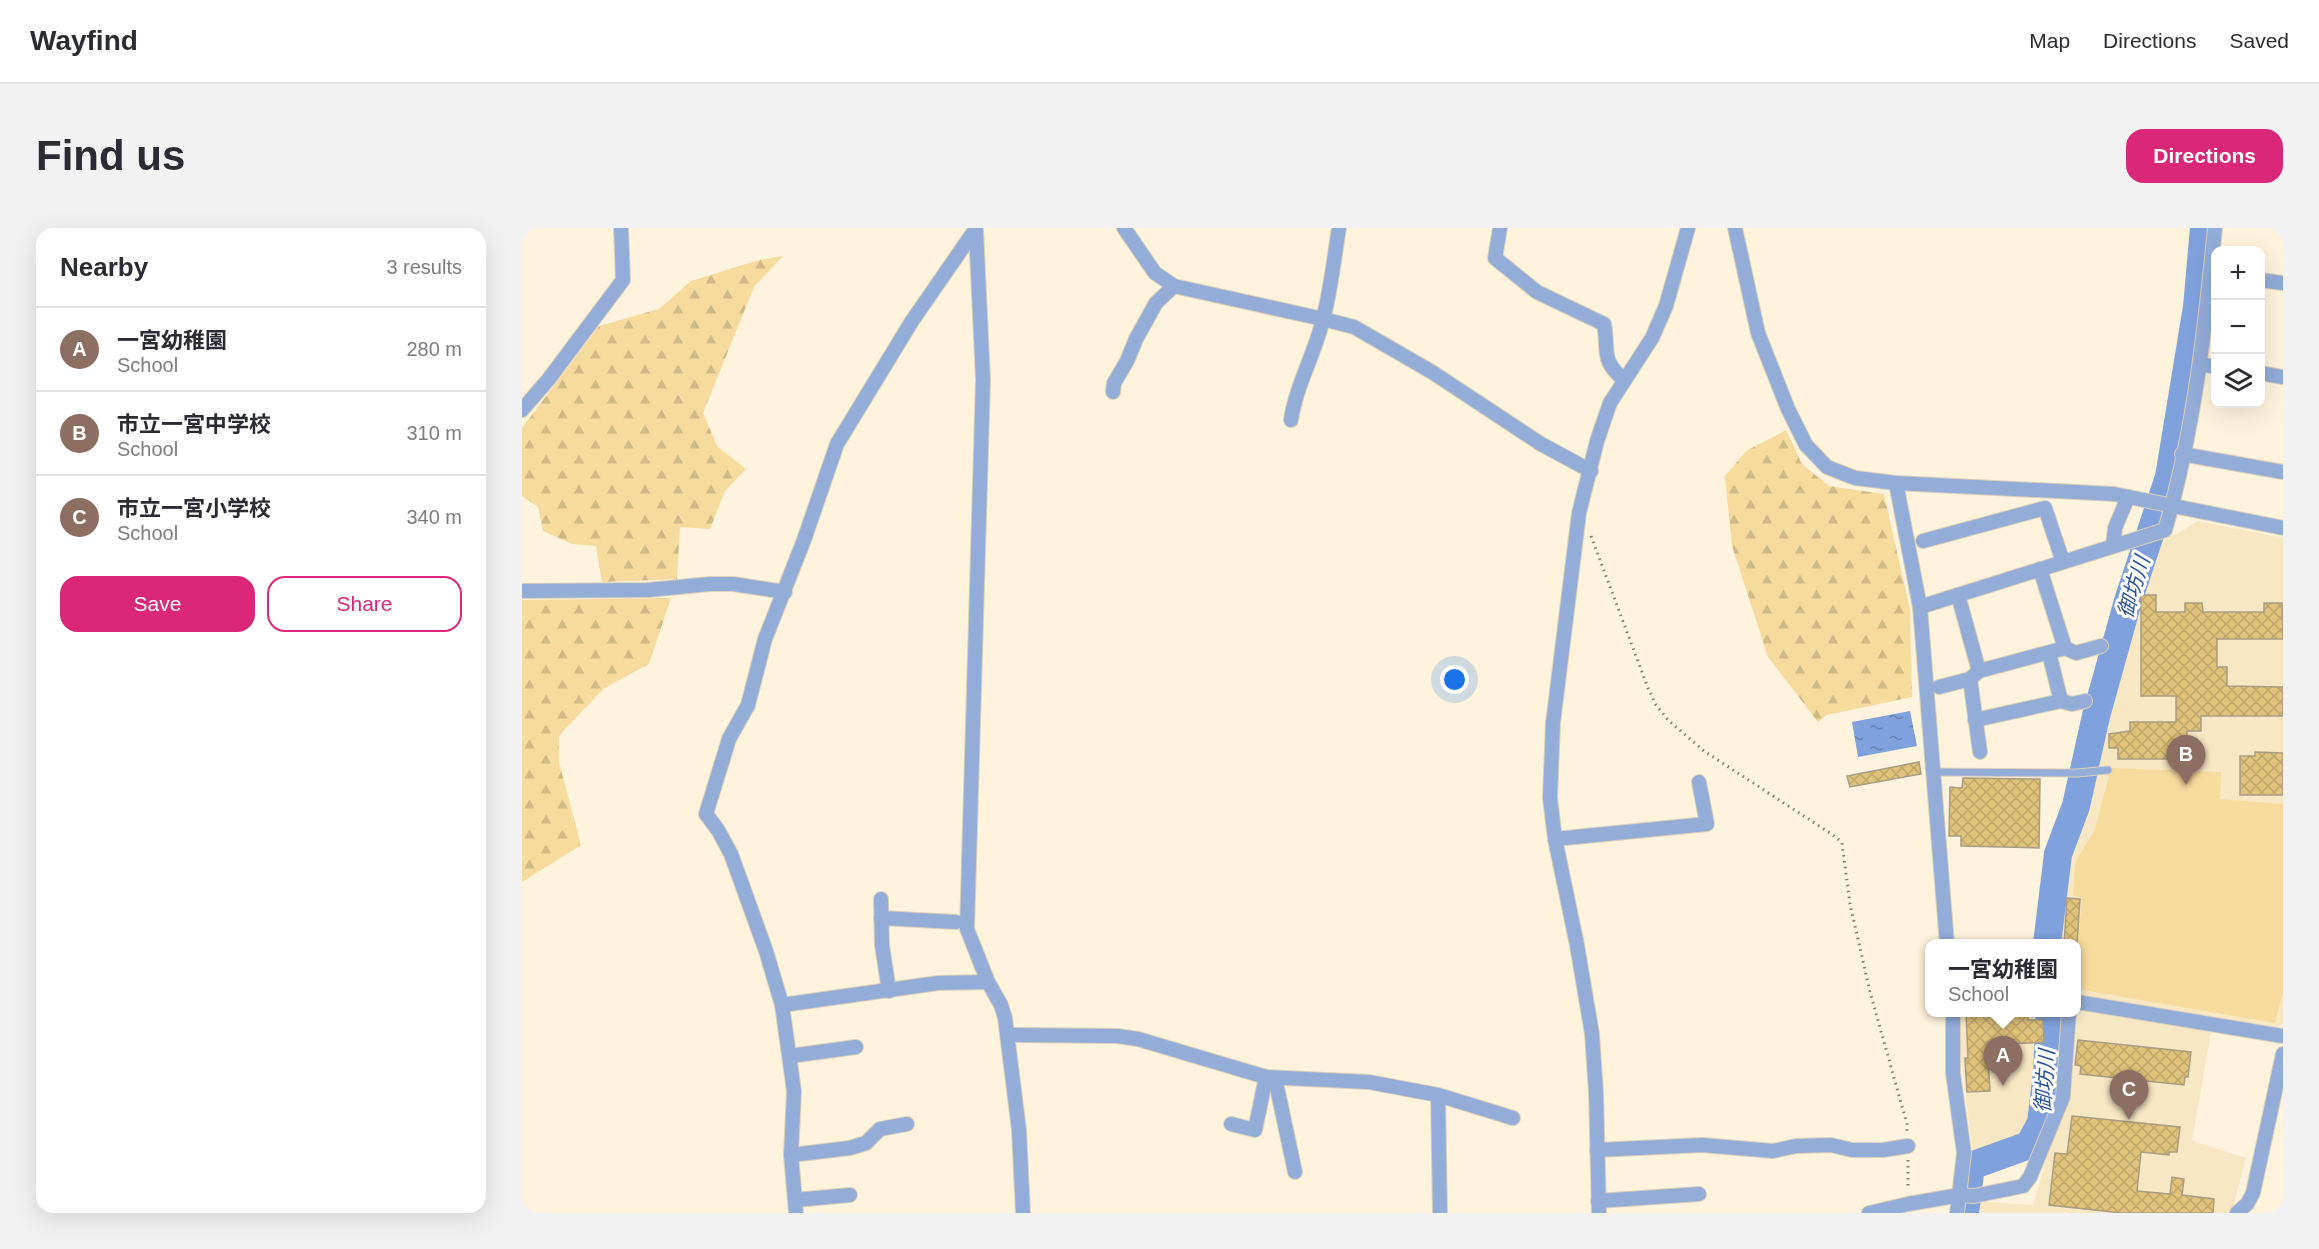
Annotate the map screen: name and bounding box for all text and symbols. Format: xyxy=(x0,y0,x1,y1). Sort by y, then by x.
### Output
text: Wayfind xyxy=(30,25,138,56)
text: Map xyxy=(2029,29,2070,52)
text: Directions xyxy=(2103,29,2196,52)
text: Saved xyxy=(2229,29,2289,52)
button: Directions xyxy=(2126,129,2283,183)
text: Find us xyxy=(36,132,185,179)
map controls xyxy=(2211,246,2265,408)
button: + xyxy=(2211,246,2265,300)
text: Nearby xyxy=(60,252,148,282)
text: 3 results xyxy=(386,256,462,278)
button: − xyxy=(2211,300,2265,354)
text: 一宮幼稚園 xyxy=(117,328,227,353)
text: A xyxy=(72,338,87,360)
text: 280 m xyxy=(406,338,462,360)
text: School xyxy=(117,354,178,376)
button: layers xyxy=(2211,354,2265,408)
text: 市立一宮中学校 xyxy=(117,412,271,437)
text: B xyxy=(72,422,87,444)
text: 310 m xyxy=(406,422,462,444)
text: School xyxy=(117,438,178,460)
text: 市立一宮小学校 xyxy=(117,496,271,521)
text: C xyxy=(72,506,87,528)
text: 340 m xyxy=(406,506,462,528)
text: School xyxy=(117,522,178,544)
water label: 御坊川 xyxy=(2113,551,2154,620)
button: Save xyxy=(60,576,255,632)
button: Share xyxy=(267,576,462,632)
your location xyxy=(1440,665,1469,694)
pin: B xyxy=(2166,736,2206,785)
popup xyxy=(1925,939,2081,1017)
text: 一宮幼稚園 xyxy=(1948,957,2058,982)
text: School xyxy=(1948,983,2009,1005)
pin: A xyxy=(1984,1036,2022,1086)
water label: 御坊川 xyxy=(2031,1047,2058,1113)
pin: C xyxy=(2110,1070,2148,1120)

